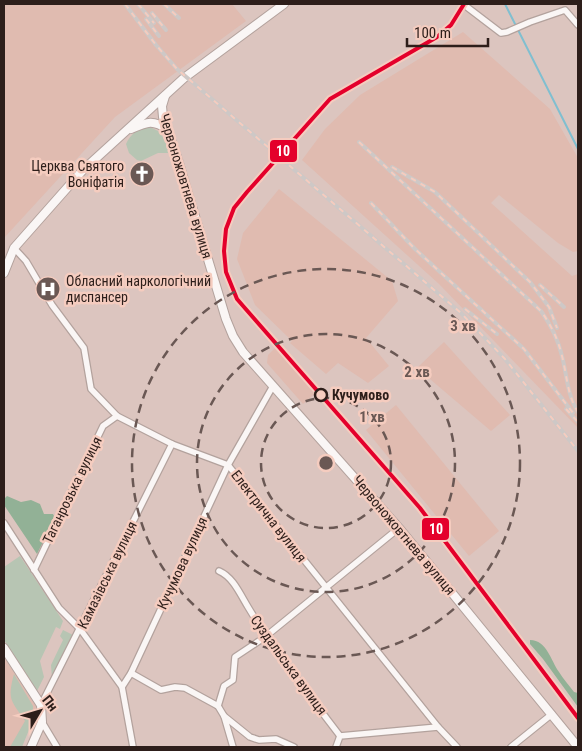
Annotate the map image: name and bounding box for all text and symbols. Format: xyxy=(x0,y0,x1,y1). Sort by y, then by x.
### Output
scale bar xyxy=(407,15,488,47)
text: 100 m xyxy=(414,24,451,42)
street label: Червоножовтнева вулиця xyxy=(156,112,216,260)
line badge: 10 xyxy=(269,139,298,163)
text: 10 xyxy=(276,143,290,159)
place label: Церква Святого Воніфатія xyxy=(31,158,124,190)
church icon: Церква Святого Воніфатія xyxy=(129,161,155,187)
place label: Обласний наркологічний диспансер xyxy=(66,273,211,305)
hospital icon: Обласний наркологічний диспансер xyxy=(35,276,61,302)
text: 3 хв xyxy=(450,317,476,335)
text: 2 хв xyxy=(404,363,430,381)
place label: Кучумово xyxy=(332,387,389,403)
marker: Кучумово xyxy=(314,388,328,402)
text: 1 хв xyxy=(359,408,385,426)
street label: Таганрозька вулиця xyxy=(39,434,105,546)
centre of rings xyxy=(317,454,335,472)
street label: Електрична вулиця xyxy=(228,467,310,565)
street label: Червоножовтнева вулиця xyxy=(349,472,459,598)
street label: Кучумова вулиця xyxy=(154,514,210,612)
line badge: 10 xyxy=(421,517,450,541)
street label: Камазівська вулиця xyxy=(74,519,140,631)
text: 10 xyxy=(429,521,443,537)
street label: Суздальська вулиця xyxy=(248,612,330,718)
north arrow xyxy=(15,686,65,736)
text: Пн xyxy=(39,692,61,714)

